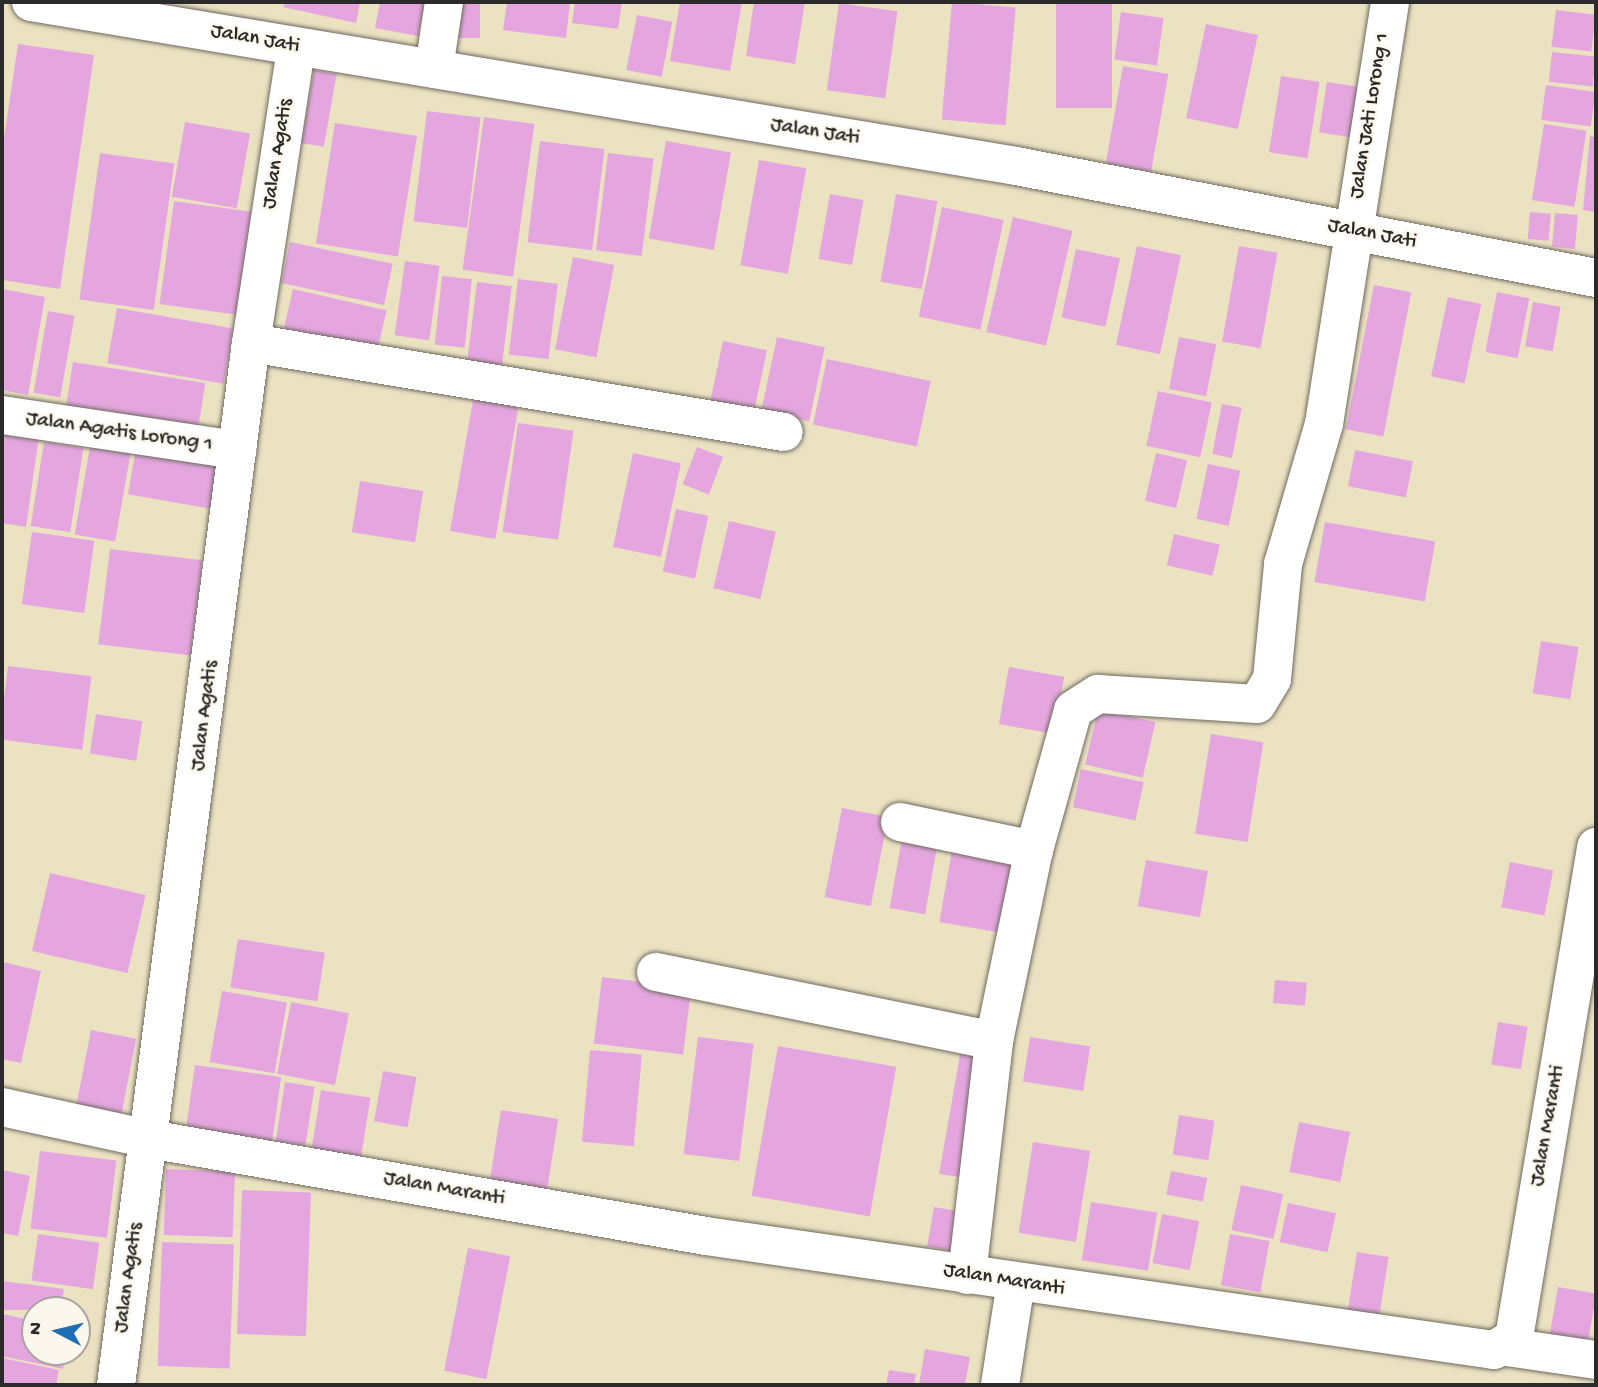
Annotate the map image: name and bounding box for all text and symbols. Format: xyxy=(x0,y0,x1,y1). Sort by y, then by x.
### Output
street label: Jalan Jati xyxy=(209,20,301,60)
street label: Jalan Jati Lorong 1 xyxy=(1345,31,1397,201)
street label: Jalan Agatis xyxy=(258,97,300,211)
street label: Jalan Jati xyxy=(769,114,861,152)
street label: Jalan Jati xyxy=(1325,214,1419,256)
street label: Jalan Agatis Lorong 1 xyxy=(24,407,214,459)
street label: Jalan Agatis xyxy=(187,659,225,773)
street label: Jalan Maranti xyxy=(1526,1064,1572,1188)
street label: Jalan Maranti xyxy=(382,1167,506,1213)
street label: Jalan Agatis xyxy=(110,1221,150,1335)
street label: Jalan Maranti xyxy=(942,1259,1066,1303)
north arrow xyxy=(21,1296,91,1366)
text: N xyxy=(24,1321,49,1336)

